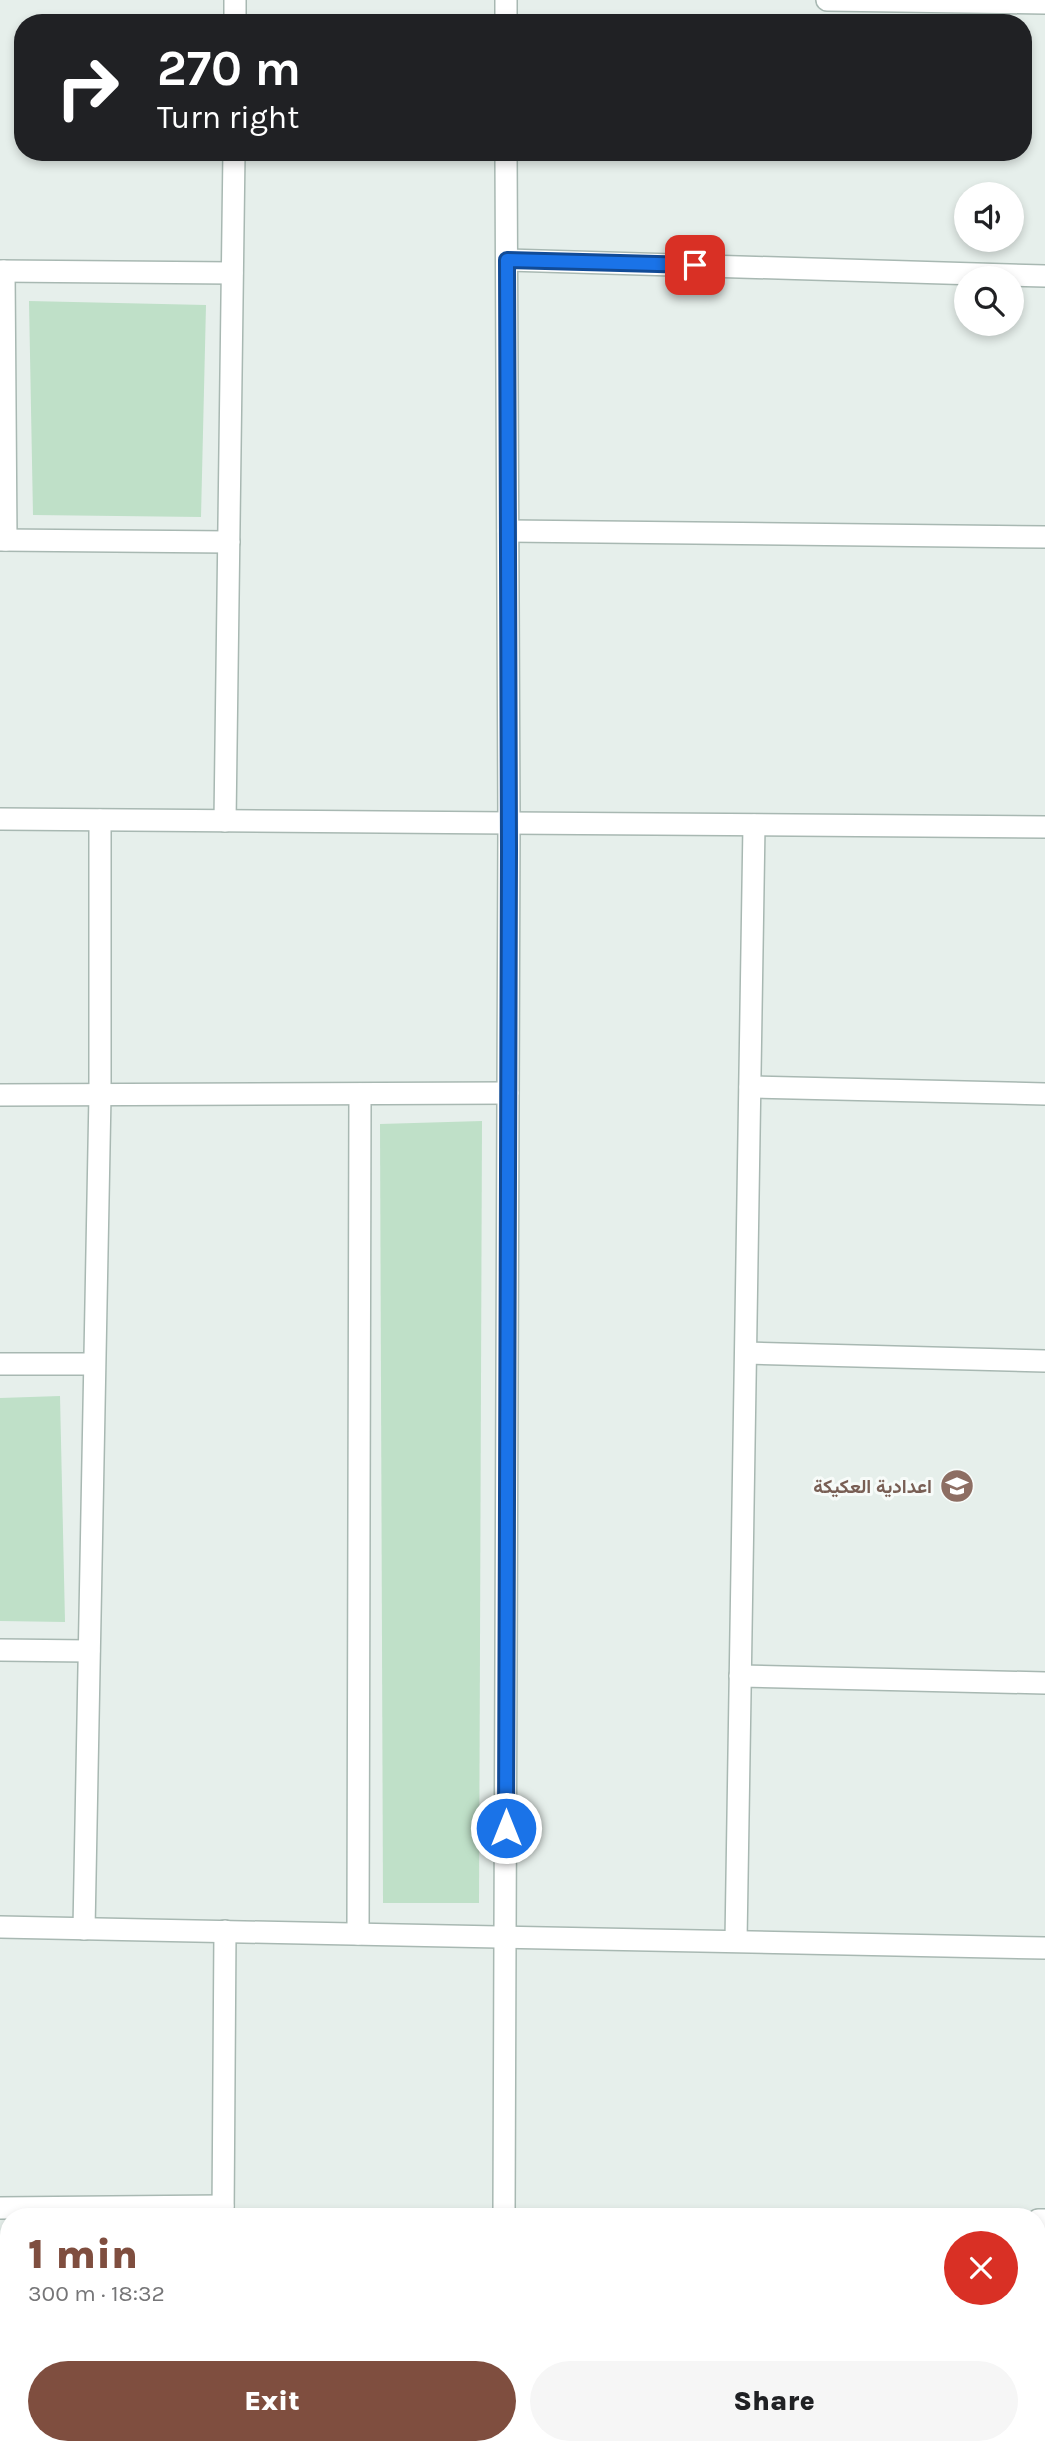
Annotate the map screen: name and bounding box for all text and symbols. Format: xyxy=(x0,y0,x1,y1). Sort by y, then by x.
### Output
text: 270 m xyxy=(157,40,301,97)
icon: right xyxy=(42,42,133,133)
text: Turn right xyxy=(157,99,299,136)
map controls xyxy=(954,182,1024,336)
button: sound xyxy=(954,182,1024,252)
pin xyxy=(665,235,725,295)
icon: arrive xyxy=(676,246,714,284)
button: search xyxy=(954,266,1024,336)
school or university icon: اعدادية العكيكة xyxy=(938,1467,976,1505)
place label: اعدادية العكيكة xyxy=(813,1476,932,1498)
position arrow xyxy=(469,1791,543,1865)
text: 1 min xyxy=(28,2229,138,2279)
button: close xyxy=(944,2231,1018,2305)
text: 300 m · 18:32 xyxy=(28,2280,165,2307)
button: Exit xyxy=(28,2361,516,2441)
button: Share xyxy=(530,2361,1018,2441)

